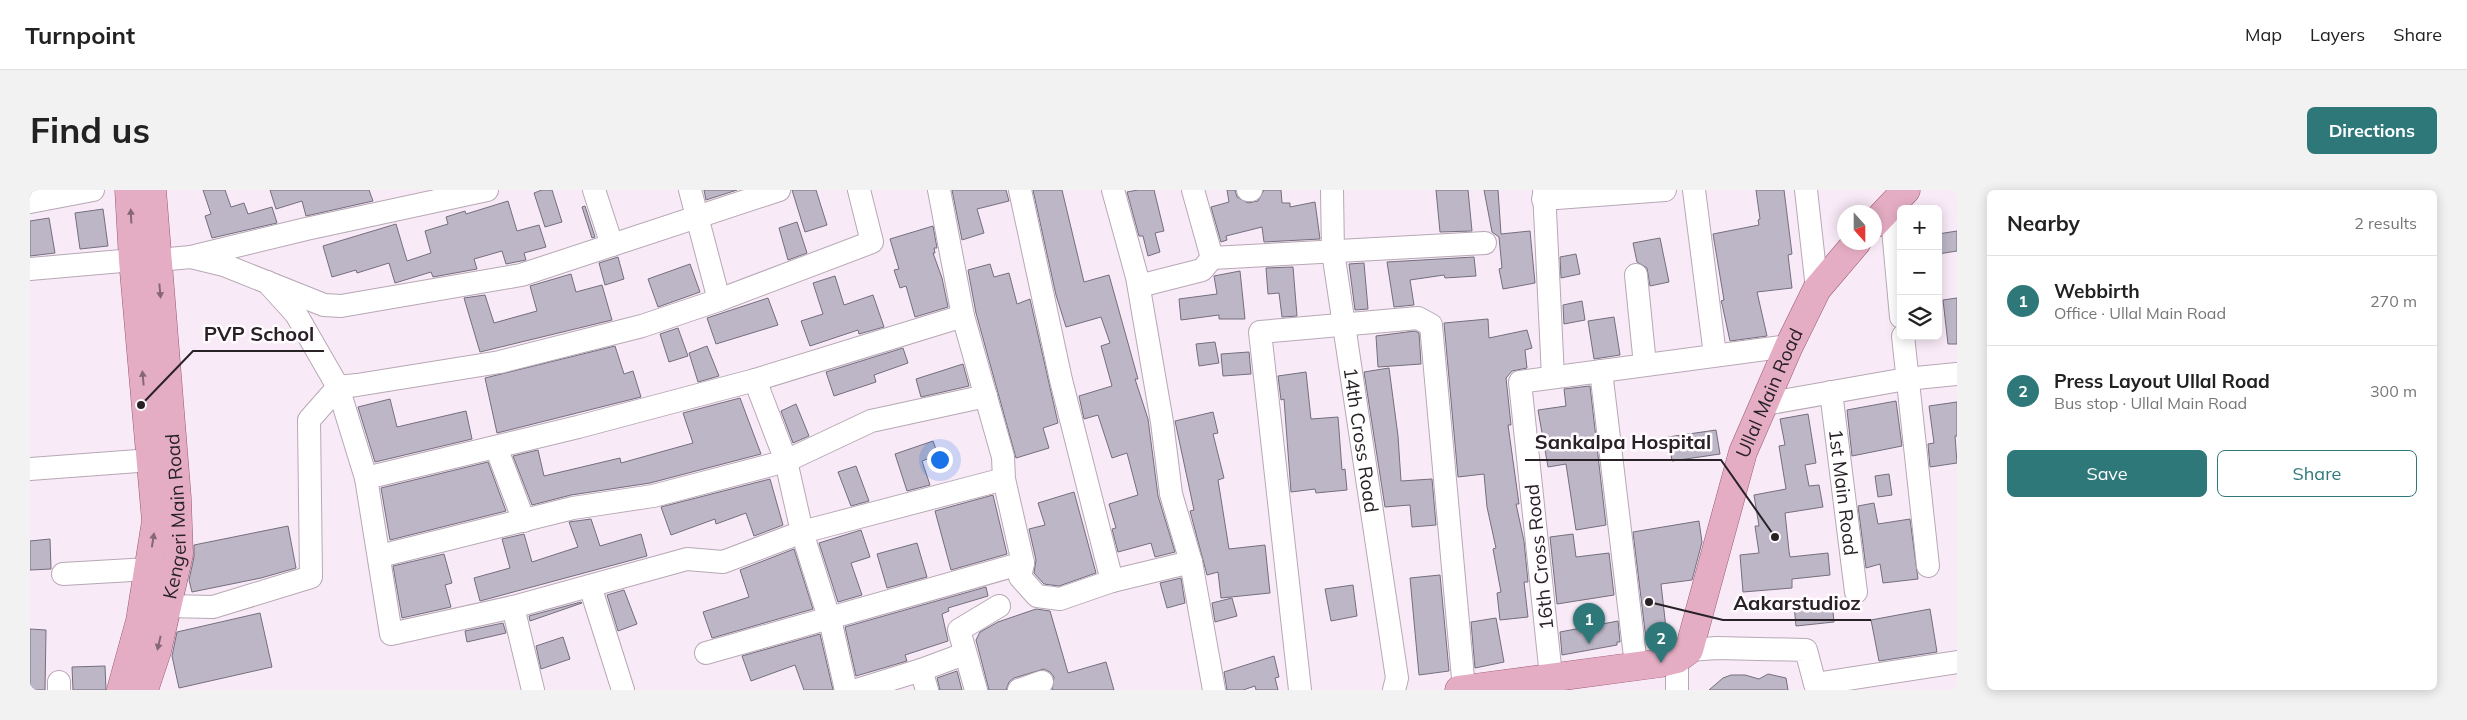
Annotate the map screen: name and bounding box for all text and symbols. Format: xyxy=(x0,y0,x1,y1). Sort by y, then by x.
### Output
text: Turnpoint xyxy=(25,20,135,50)
text: Map xyxy=(2245,23,2282,46)
text: Layers xyxy=(2310,23,2365,46)
text: Share xyxy=(2393,23,2442,46)
button: Directions xyxy=(2307,107,2437,154)
text: Find us xyxy=(30,108,150,152)
north arrow xyxy=(1837,205,1882,250)
map controls xyxy=(1897,205,1942,340)
button: + xyxy=(1897,205,1942,250)
one-way arrow xyxy=(126,208,134,224)
text: Nearby xyxy=(2007,210,2080,236)
text: 2 results xyxy=(2354,213,2417,233)
button: − xyxy=(1897,250,1942,295)
text: Webbirth xyxy=(2054,279,2140,303)
one-way arrow xyxy=(156,283,164,299)
text: 1 xyxy=(2018,291,2028,311)
text: 270 m xyxy=(2370,291,2417,311)
button: layers xyxy=(1897,295,1942,340)
text: Office · Ullal Main Road xyxy=(2054,303,2226,323)
callout: PVP School xyxy=(193,316,324,351)
text: PVP School xyxy=(204,321,314,346)
street label: Ullal Main Road xyxy=(1730,324,1808,461)
street label: 14th Cross Road xyxy=(1338,366,1384,514)
text: Press Layout Ullal Road xyxy=(2054,369,2270,393)
one-way arrow xyxy=(139,370,147,386)
text: 2 xyxy=(2018,381,2028,401)
text: 300 m xyxy=(2370,381,2417,401)
text: Bus stop · Ullal Main Road xyxy=(2054,393,2247,413)
callout: Sankalpa Hospital xyxy=(1525,425,1721,460)
street label: 1st Main Road xyxy=(1824,428,1863,557)
text: Sankalpa Hospital xyxy=(1535,429,1711,454)
street label: Kengeri Main Road xyxy=(157,433,191,601)
your location xyxy=(927,447,953,473)
button: Save xyxy=(2007,450,2207,497)
button: Share xyxy=(2217,450,2417,497)
street label: 16th Cross Road xyxy=(1519,483,1559,631)
one-way arrow xyxy=(149,531,157,547)
callout: Aakarstudioz xyxy=(1723,585,1871,620)
text: Aakarstudioz xyxy=(1733,590,1861,615)
pin: 1 xyxy=(1573,603,1605,644)
pin: 2 xyxy=(1645,622,1677,663)
one-way arrow xyxy=(155,635,163,651)

